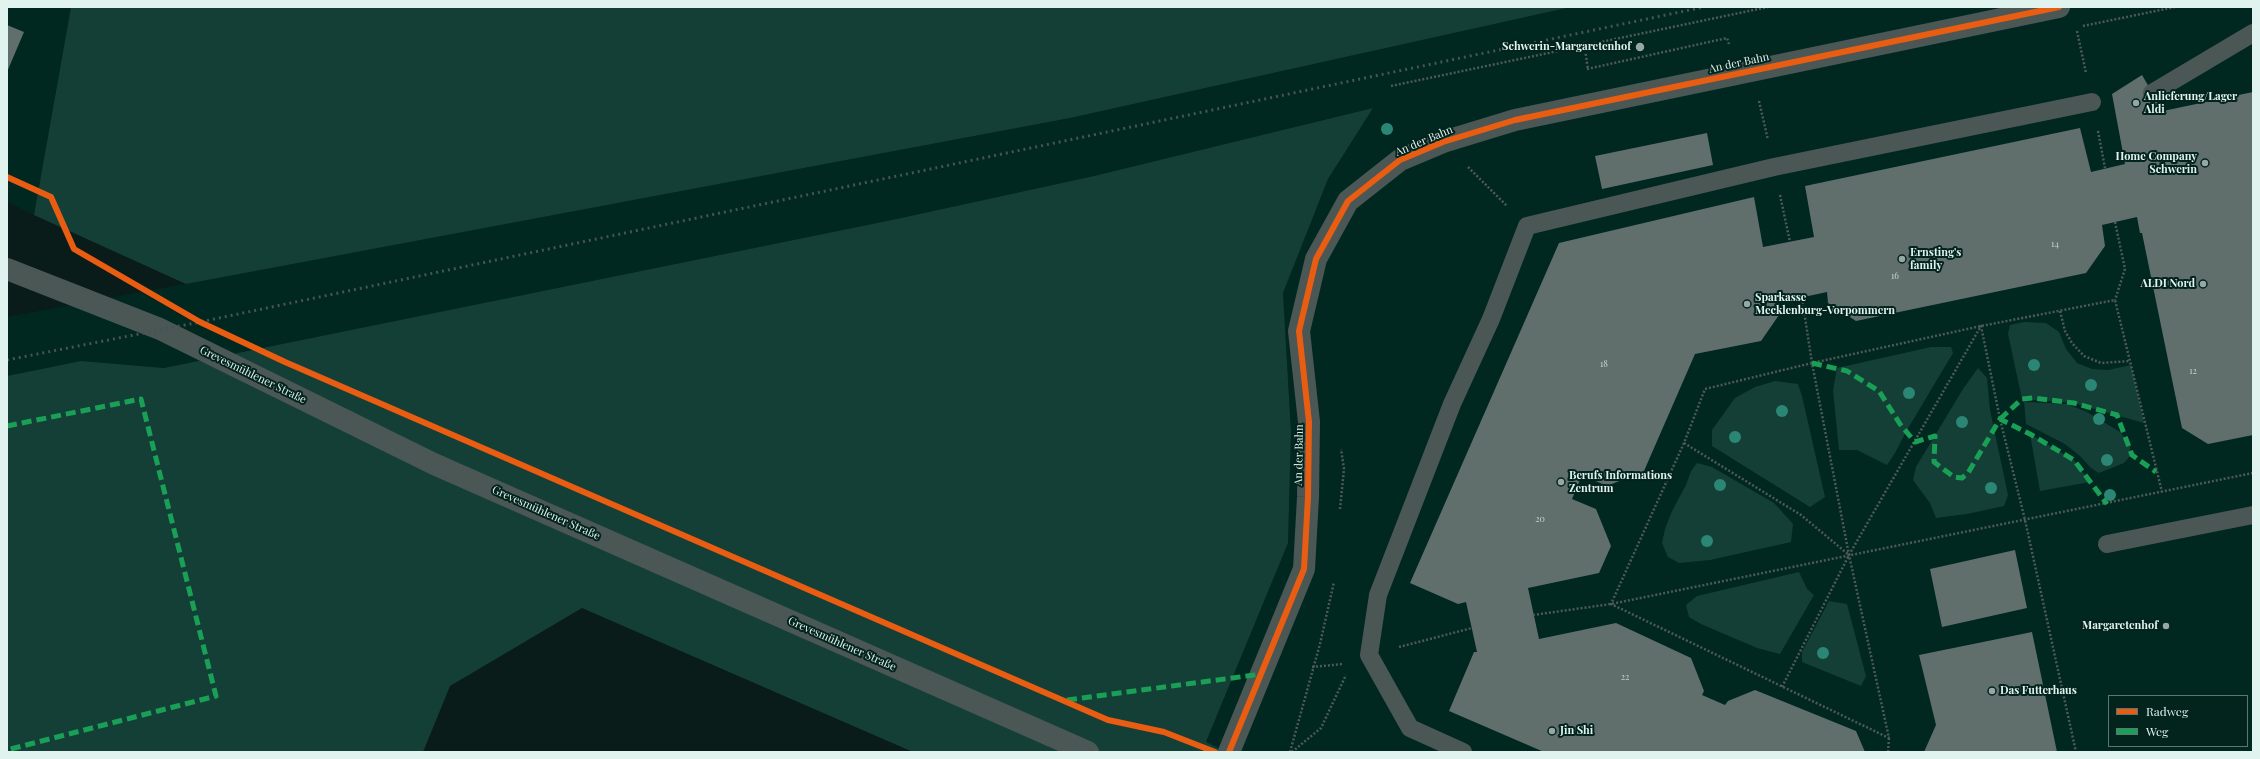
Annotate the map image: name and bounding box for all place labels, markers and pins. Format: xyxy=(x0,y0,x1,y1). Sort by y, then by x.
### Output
place label: Schwerin-Margaretenhof xyxy=(1502,40,1631,54)
marker: Schwerin-Margaretenhof xyxy=(1634,41,1646,53)
place label: Anlieferung/Lager Aldi xyxy=(2144,90,2237,116)
marker: Anlieferung/Lager Aldi xyxy=(2131,98,2141,108)
place label: Home Company Schwerin xyxy=(2116,150,2197,176)
marker: Home Company Schwerin xyxy=(2200,158,2210,168)
place label: Ernsting's family xyxy=(1910,246,1961,272)
marker: Ernsting's family xyxy=(1897,254,1907,264)
place label: ALDI Nord xyxy=(2141,277,2195,291)
marker: ALDI Nord xyxy=(2198,279,2208,289)
place label: Sparkasse Mecklenburg-Vorpommern xyxy=(1755,291,1895,317)
marker: Sparkasse Mecklenburg-Vorpommern xyxy=(1742,299,1752,309)
place label: Berufs Informations Zentrum xyxy=(1569,469,1672,495)
marker: Berufs Informations Zentrum xyxy=(1556,477,1566,487)
place label: Margaretenhof xyxy=(2082,619,2158,633)
marker: Margaretenhof xyxy=(2161,621,2171,631)
place label: Das Futterhaus xyxy=(2000,684,2077,698)
marker: Das Futterhaus xyxy=(1987,686,1997,696)
place label: Jin Shi xyxy=(1560,724,1593,738)
marker: Jin Shi xyxy=(1547,726,1557,736)

